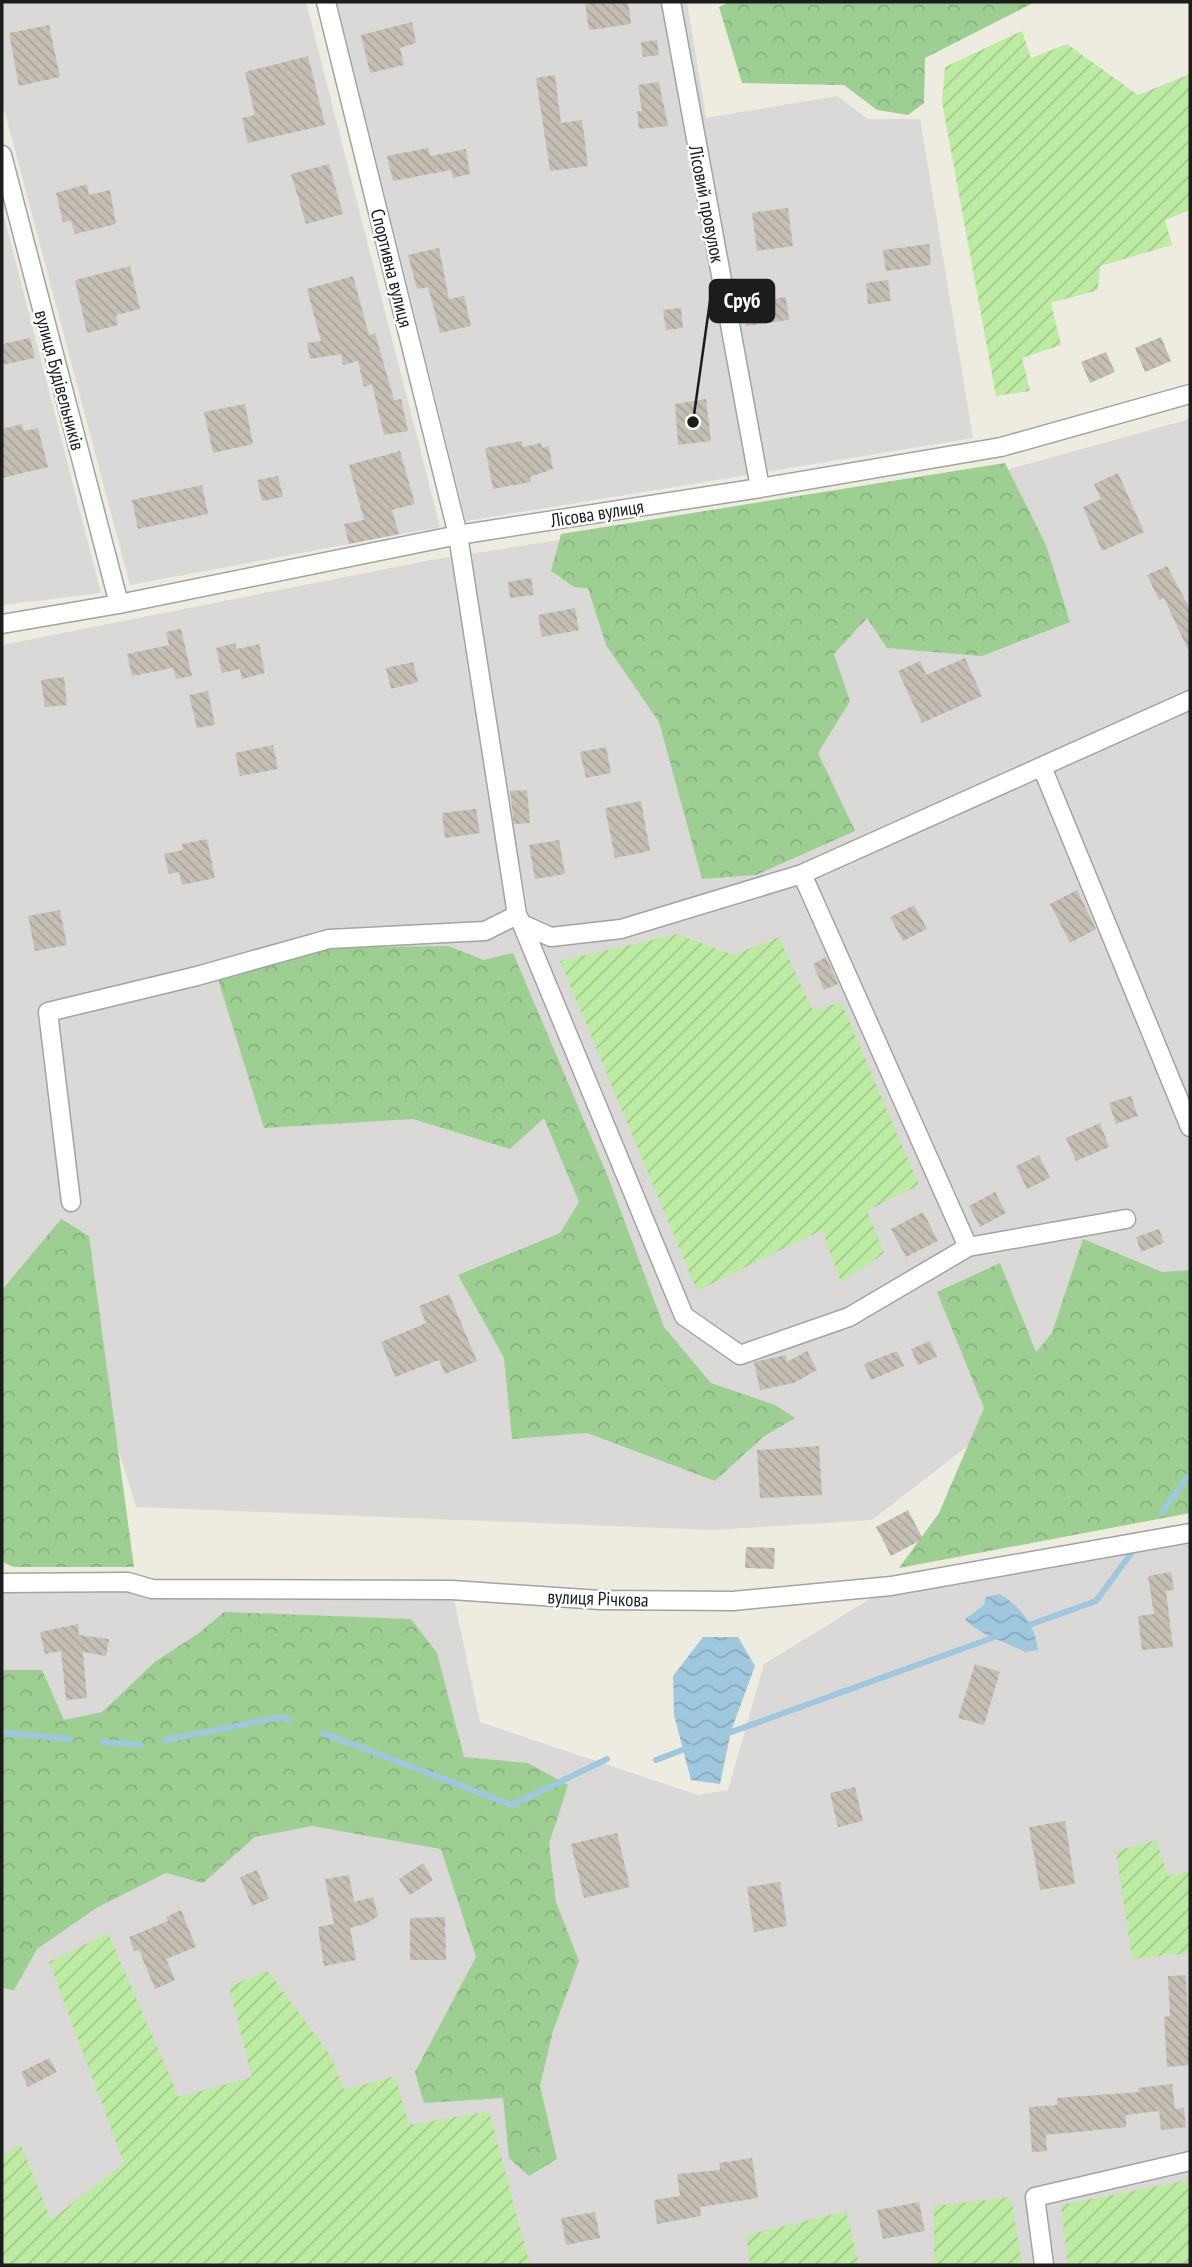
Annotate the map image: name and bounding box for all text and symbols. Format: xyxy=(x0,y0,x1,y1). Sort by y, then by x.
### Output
street label: Лісовий провулок xyxy=(684,142,730,265)
street label: Спортивна вулиця xyxy=(366,206,418,330)
callout: Сруб xyxy=(710,280,774,322)
text: Сруб xyxy=(724,287,760,314)
street label: вулиця Будівельників xyxy=(30,307,90,453)
street label: Лісова вулиця xyxy=(548,494,645,532)
street label: вулиця Річкова xyxy=(547,1584,649,1612)

